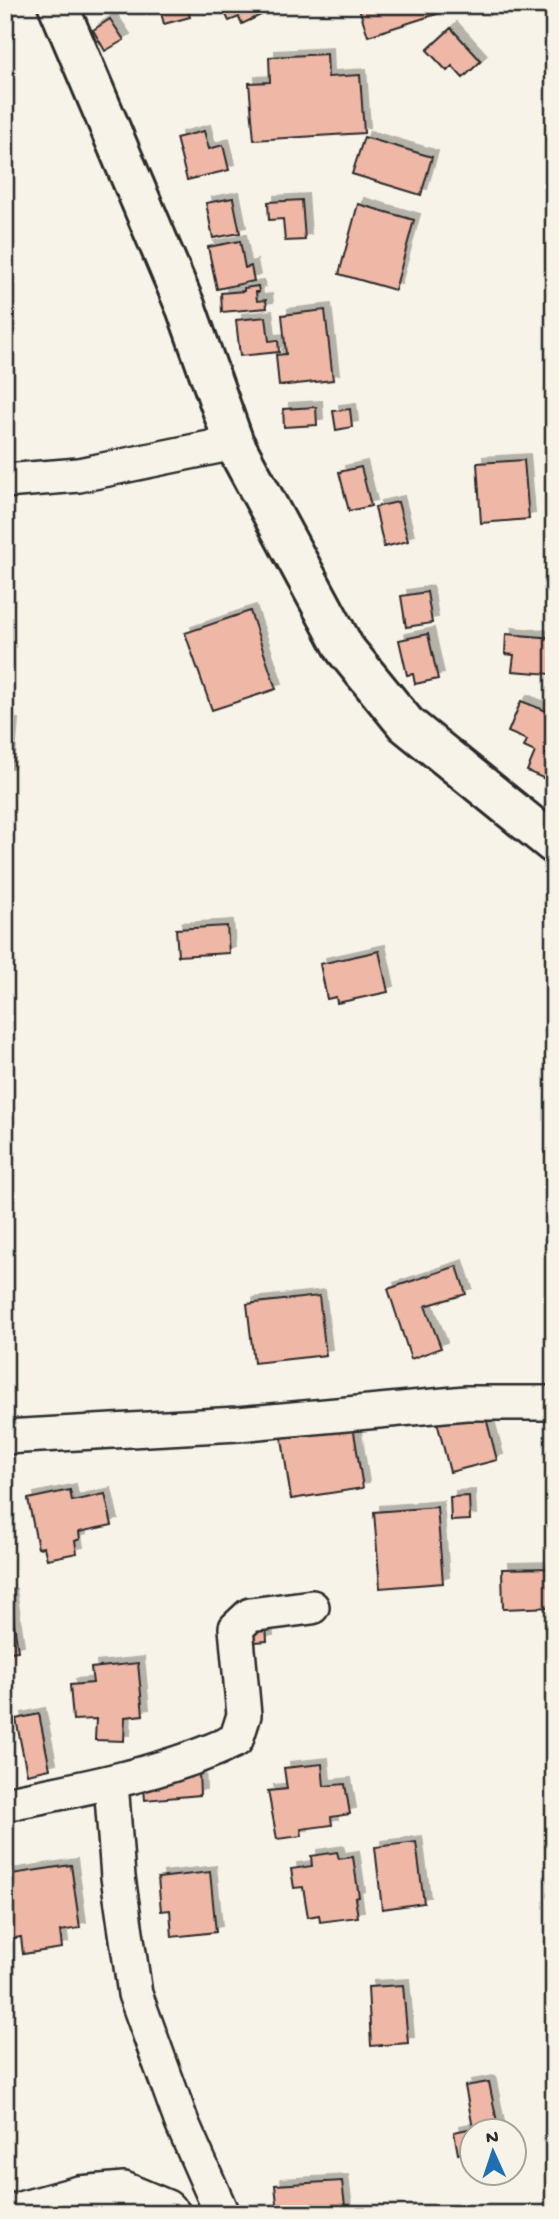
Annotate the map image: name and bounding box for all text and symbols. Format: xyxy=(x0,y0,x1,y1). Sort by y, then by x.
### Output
north arrow xyxy=(458,2118,528,2188)
text: N xyxy=(485,2127,499,2150)

